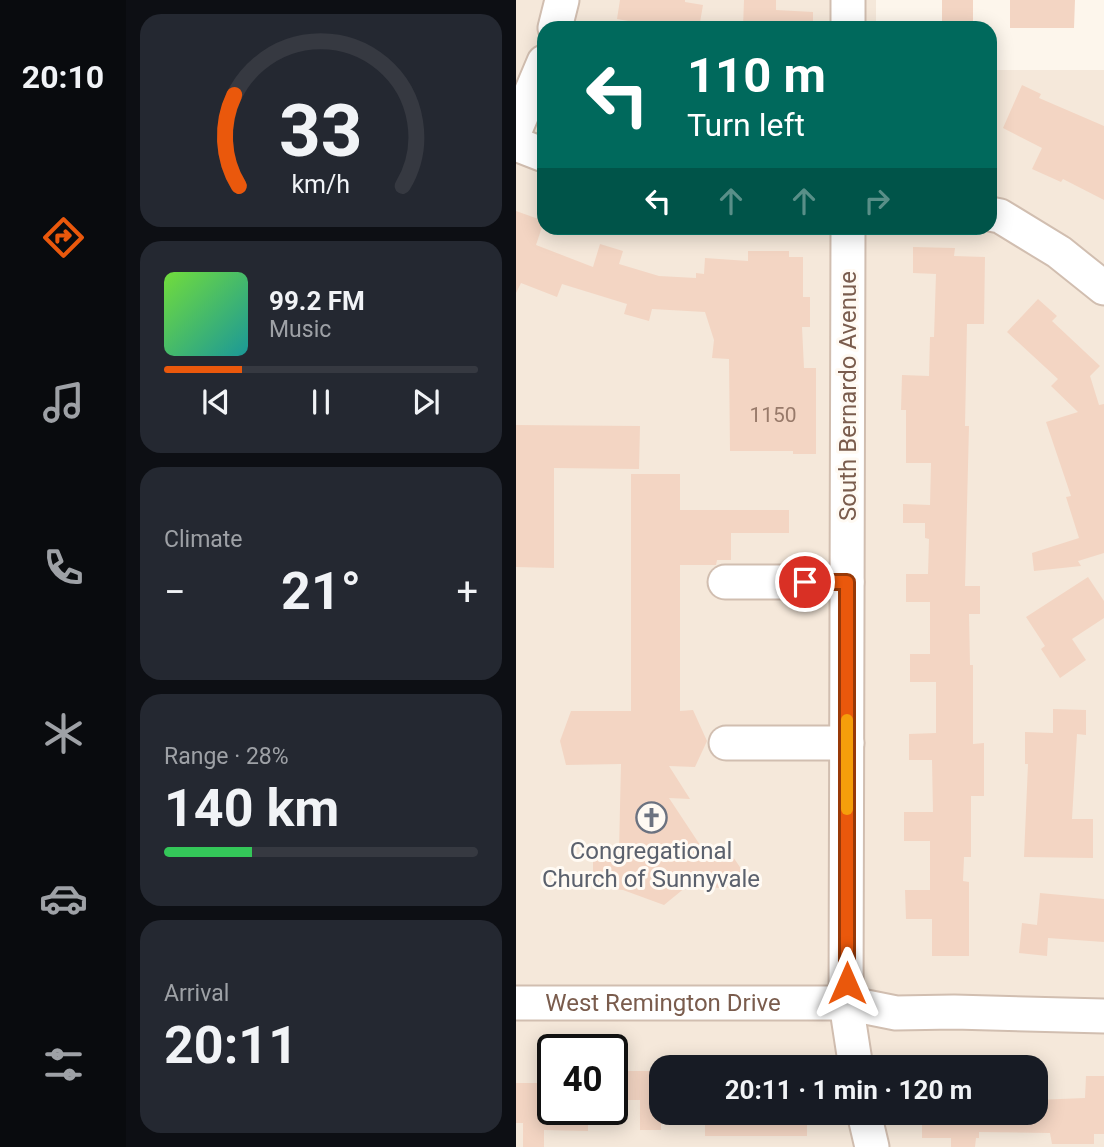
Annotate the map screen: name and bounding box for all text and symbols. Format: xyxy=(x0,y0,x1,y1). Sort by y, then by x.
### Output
text: 110 m xyxy=(687,47,826,104)
icon: left xyxy=(572,49,663,140)
text: 20:10 xyxy=(22,58,104,96)
text: 33 xyxy=(279,89,363,175)
text: Turn left xyxy=(687,106,805,144)
text: km/h xyxy=(292,170,350,199)
icon: left xyxy=(639,182,677,220)
icon: ahead xyxy=(712,182,750,220)
icon: ahead xyxy=(785,182,823,220)
icon: right xyxy=(858,182,896,220)
icon: directions xyxy=(39,213,88,262)
street label: South Bernardo Avenue xyxy=(834,271,862,521)
text: 99.2 FM xyxy=(269,286,365,316)
text: Music xyxy=(269,316,331,343)
icon: music xyxy=(39,378,88,427)
icon: previous xyxy=(197,383,235,421)
icon: pause xyxy=(302,383,340,421)
icon: next xyxy=(407,383,445,421)
house number: 1150 xyxy=(749,403,797,427)
text: Climate xyxy=(164,526,243,553)
icon: phone xyxy=(39,543,88,592)
pin xyxy=(775,552,835,612)
text: 21° xyxy=(281,561,361,622)
icon: arrive xyxy=(786,563,824,601)
text: − xyxy=(164,570,186,614)
text: + xyxy=(456,570,478,614)
icon: climate xyxy=(39,709,88,758)
text: Range · 28% xyxy=(164,743,289,770)
text: 140 km xyxy=(164,778,339,839)
church icon: Congregational Church of Sunnyvale xyxy=(634,800,668,834)
place label: Congregational Church of Sunnyvale xyxy=(542,837,760,893)
icon: car xyxy=(39,874,88,923)
position arrow xyxy=(810,946,884,1020)
text: Arrival xyxy=(164,980,229,1007)
street label: West Remington Drive xyxy=(545,989,781,1017)
text: 20:11 xyxy=(164,1015,298,1076)
speed limit sign: 40 xyxy=(537,1034,628,1125)
icon: filters xyxy=(39,1040,88,1089)
text: 20:11 · 1 min · 120 m xyxy=(725,1075,972,1105)

